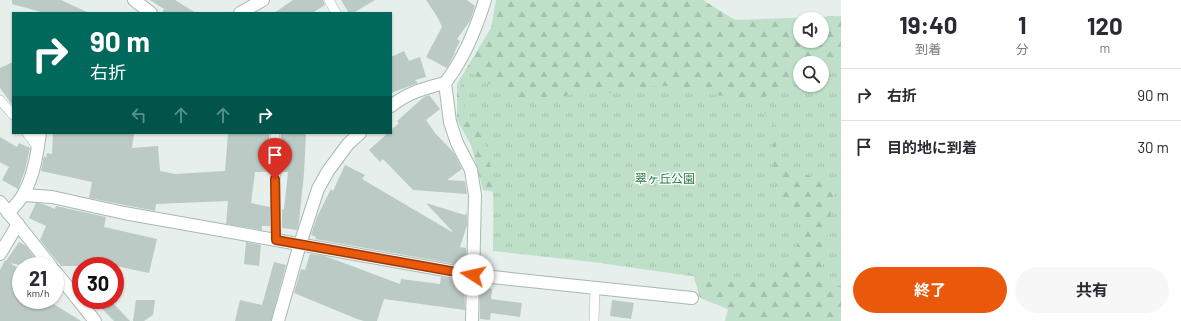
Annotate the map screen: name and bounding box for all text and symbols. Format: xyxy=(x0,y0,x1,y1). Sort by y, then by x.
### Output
text: 19:40 xyxy=(899,10,957,39)
text: 1 xyxy=(1018,10,1027,39)
text: 120 xyxy=(1087,11,1123,40)
map controls xyxy=(793,12,829,92)
button: sound xyxy=(793,12,829,48)
text: 90 m xyxy=(90,24,150,58)
icon: right xyxy=(24,28,76,80)
text: m xyxy=(1099,40,1110,56)
text: 到着 xyxy=(915,41,941,57)
text: 分 xyxy=(1016,41,1029,57)
button: search xyxy=(793,56,829,92)
text: 右折 xyxy=(90,61,126,83)
icon: right xyxy=(853,84,875,106)
text: 右折 xyxy=(887,86,917,104)
text: 90 m xyxy=(1137,86,1169,104)
icon: left xyxy=(128,104,150,126)
icon: ahead xyxy=(170,104,192,126)
icon: ahead xyxy=(212,104,234,126)
icon: right xyxy=(254,104,276,126)
icon: arrive xyxy=(853,136,875,158)
pin xyxy=(258,138,292,179)
text: 目的地に到着 xyxy=(887,138,977,156)
text: 30 m xyxy=(1137,138,1169,156)
icon: arrive xyxy=(264,144,286,166)
park label: 翠ヶ丘公園 xyxy=(635,171,695,185)
position arrow xyxy=(452,254,494,296)
speed limit sign: 30 xyxy=(72,257,124,309)
text: 21 xyxy=(29,266,47,290)
button: 終了 xyxy=(853,267,1007,313)
button: 共有 xyxy=(1015,267,1169,313)
text: km/h xyxy=(27,287,49,299)

